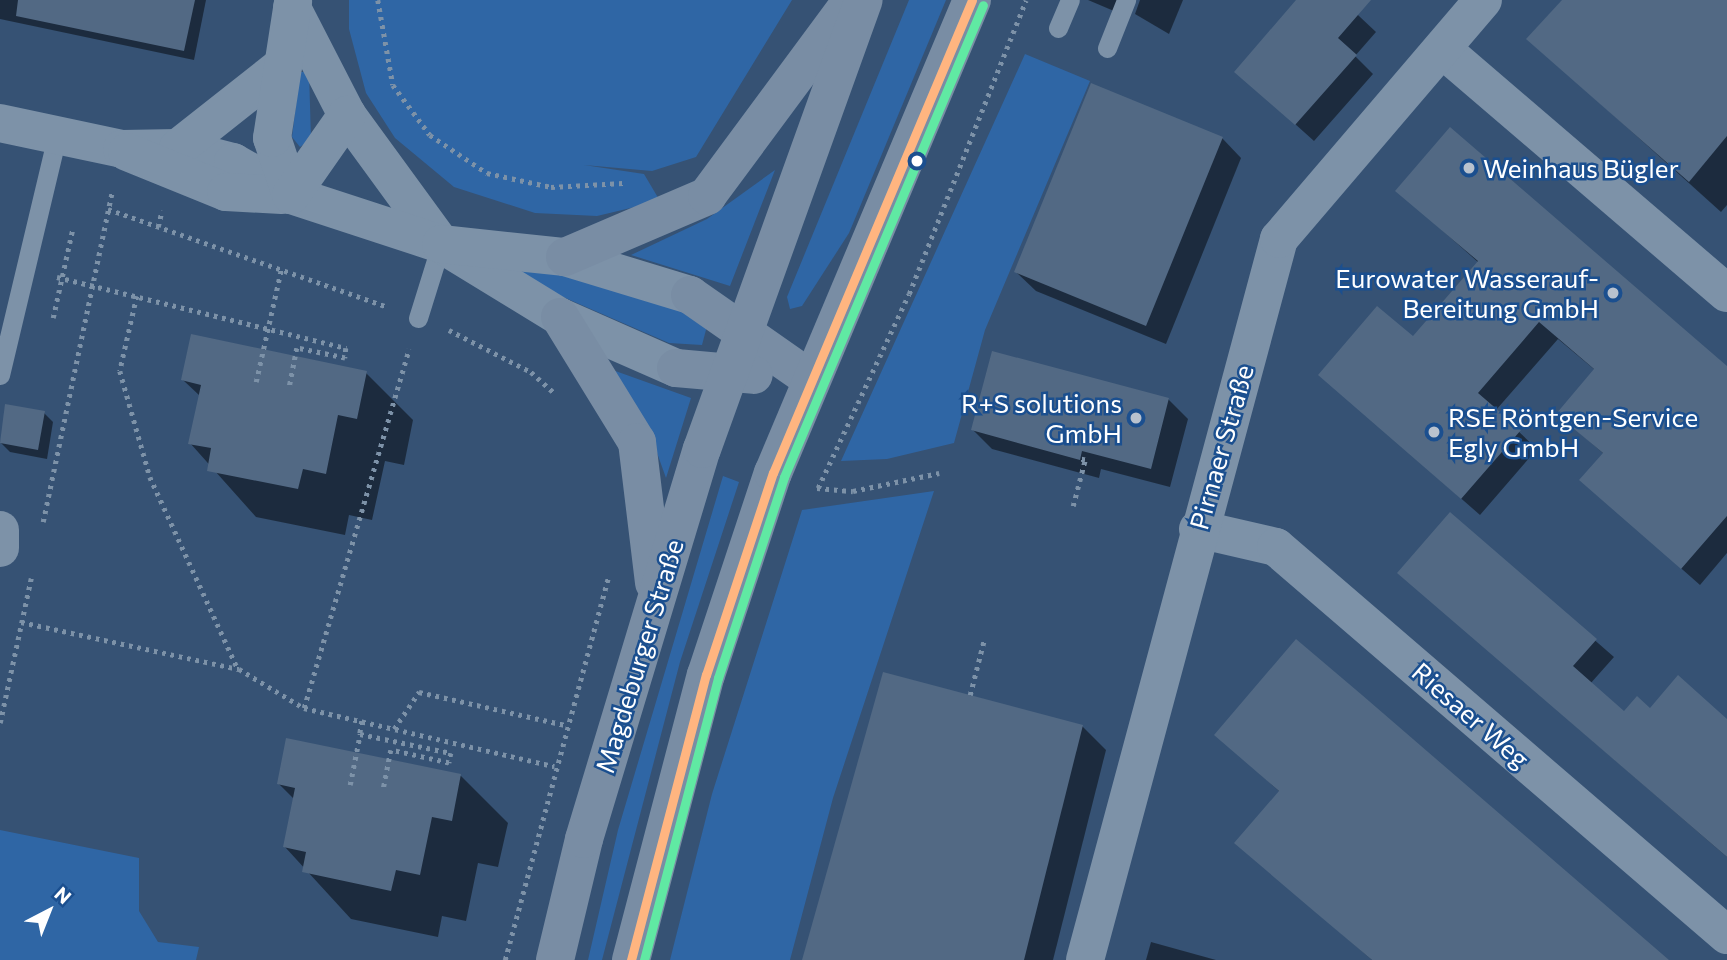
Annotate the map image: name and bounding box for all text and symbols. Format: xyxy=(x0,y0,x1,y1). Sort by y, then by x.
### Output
place label: Weinhaus Bügler xyxy=(1483,152,1679,184)
unlabelled marker xyxy=(910,154,924,168)
marker: Weinhaus Bügler xyxy=(1461,160,1477,176)
place label: Eurowater Wasserauf- Bereitung GmbH xyxy=(1335,262,1599,324)
marker: Eurowater Wasserauf- Bereitung GmbH xyxy=(1605,285,1621,301)
street label: Pirnaer Straße xyxy=(1183,361,1259,533)
place label: R+S solutions GmbH xyxy=(961,387,1122,448)
place label: RSE Röntgen-Service Egly GmbH xyxy=(1448,401,1698,462)
marker: R+S solutions GmbH xyxy=(1128,410,1144,426)
marker: RSE Röntgen-Service Egly GmbH xyxy=(1426,424,1442,440)
street label: Magdeburger Straße xyxy=(589,535,689,777)
street label: Riesaer Weg xyxy=(1406,656,1536,774)
north arrow xyxy=(14,876,84,946)
text: N xyxy=(50,882,76,908)

